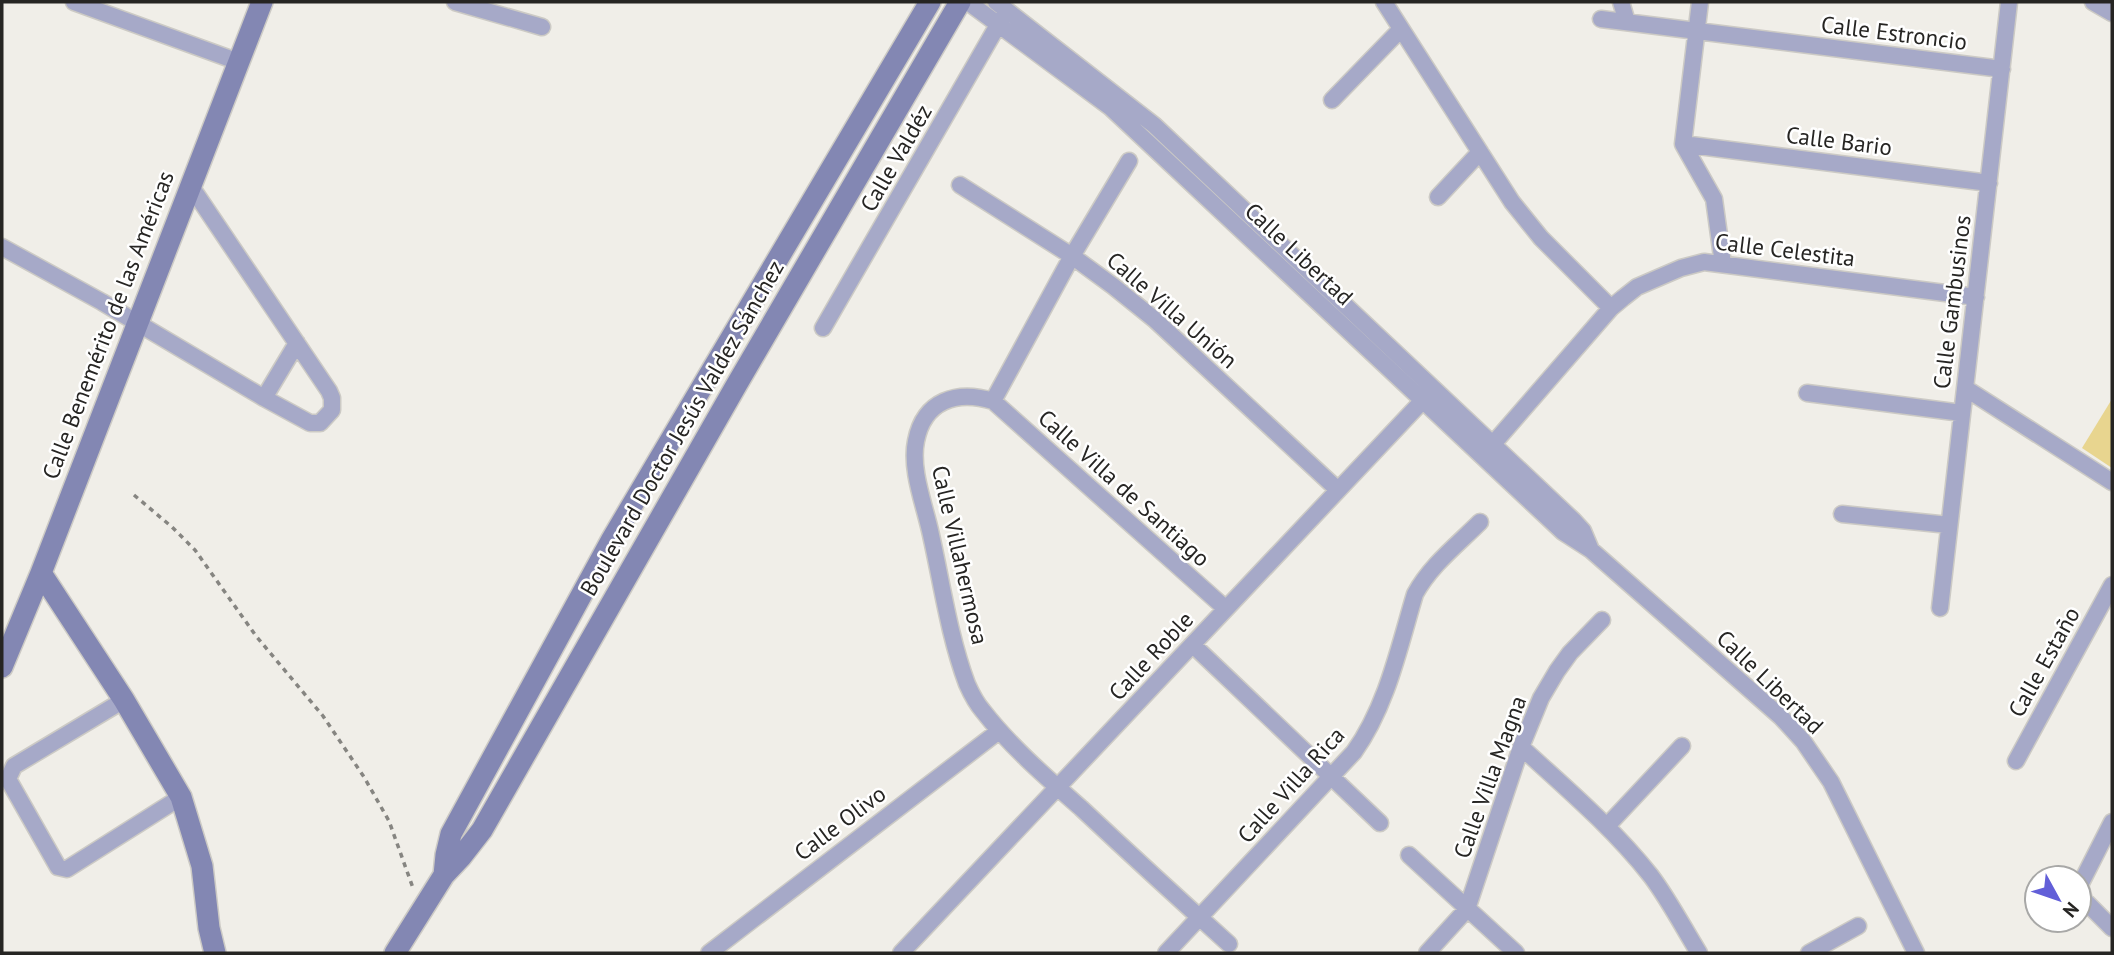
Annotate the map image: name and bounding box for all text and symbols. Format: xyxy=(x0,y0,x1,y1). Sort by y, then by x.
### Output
street label: Calle Estroncio xyxy=(1819,9,1969,56)
street label: Calle Valdéz xyxy=(853,99,938,216)
street label: Calle Bario xyxy=(1784,120,1894,161)
street label: Calle Benemérito de las Américas xyxy=(35,167,180,483)
street label: Calle Libertad xyxy=(1239,196,1360,311)
street label: Calle Gambusinos xyxy=(1926,213,1977,390)
street label: Calle Celestita xyxy=(1713,227,1857,272)
street label: Calle Villa Unión xyxy=(1101,245,1244,374)
street label: Boulevard Doctor Jesús Valdez Sánchez xyxy=(573,255,790,601)
street label: Calle Villa de Santiago xyxy=(1032,403,1216,572)
street label: Calle Villahermosa xyxy=(926,462,995,647)
street label: Calle Estaño xyxy=(2001,602,2086,722)
street label: Calle Roble xyxy=(1102,605,1199,706)
street label: Calle Libertad xyxy=(1711,623,1830,740)
street label: Calle Villa Magna xyxy=(1447,692,1532,862)
street label: Calle Villa Rica xyxy=(1231,721,1350,849)
street label: Calle Olivo xyxy=(788,779,891,866)
north arrow xyxy=(2023,864,2093,934)
text: N xyxy=(2058,897,2084,922)

